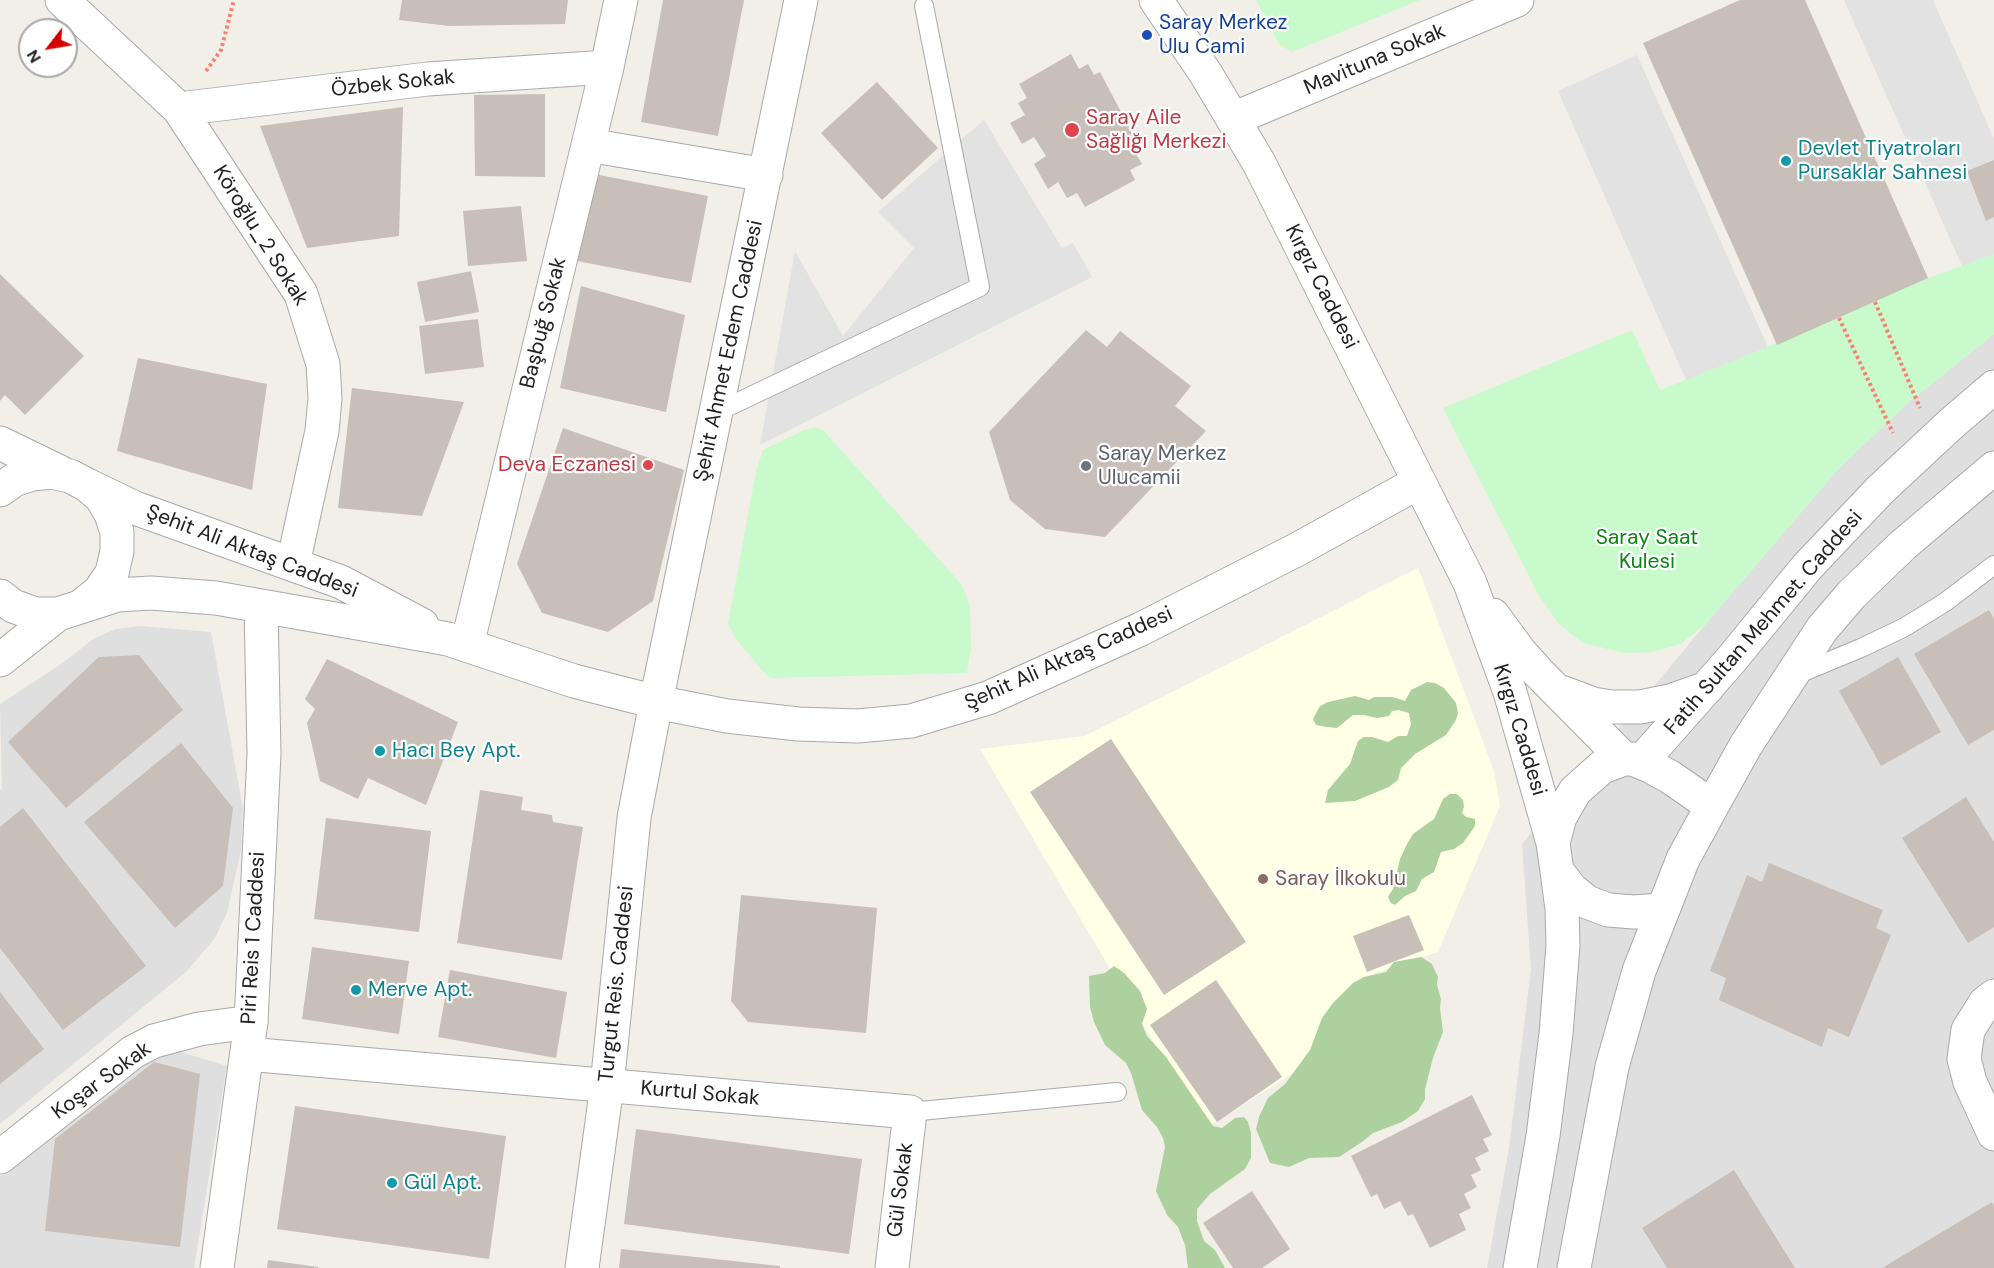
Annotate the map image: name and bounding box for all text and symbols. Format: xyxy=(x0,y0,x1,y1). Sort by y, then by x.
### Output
place label: Saray Merkez Ulu Cami xyxy=(1159,10,1287,60)
north arrow xyxy=(18,18,78,78)
street label: Mavituna Sokak xyxy=(1300,19,1450,101)
marker: Saray Merkez Ulu Cami xyxy=(1140,28,1154,42)
text: N xyxy=(22,46,46,67)
street label: Özbek Sokak xyxy=(330,65,456,103)
place label: Saray Aile Sağlığı Merkezi xyxy=(1086,105,1226,155)
marker: Saray Aile Sağlığı Merkezi xyxy=(1063,121,1081,139)
place label: Devlet Tiyatroları Pursaklar Sahnesi xyxy=(1798,136,1967,186)
marker: Devlet Tiyatroları Pursaklar Sahnesi xyxy=(1779,154,1793,168)
street label: Köroğlu_2 Sokak xyxy=(207,161,313,311)
street label: Şehit Ahmet Edem Caddesi xyxy=(689,218,769,484)
street label: Kırgız Caddesi xyxy=(1279,221,1363,353)
street label: Başbuğ Sokak xyxy=(516,255,572,391)
place label: Saray Merkez Ulucamii xyxy=(1098,441,1226,491)
place label: Deva Eczanesi xyxy=(498,452,636,478)
marker: Deva Eczanesi xyxy=(641,458,655,472)
marker: Saray Merkez Ulucamii xyxy=(1079,459,1093,473)
street label: Şehit Ali Aktaş Caddesi xyxy=(142,500,362,604)
street label: Fatih Sultan Mehmet. Caddesi xyxy=(1660,506,1868,740)
park label: Saray Saat Kulesi xyxy=(1596,525,1698,575)
street label: Şehit Ali Aktaş Caddesi xyxy=(961,602,1177,716)
street label: Kırgız Caddesi xyxy=(1487,661,1551,799)
place label: Hacı Bey Apt. xyxy=(392,738,520,764)
marker: Hacı Bey Apt. xyxy=(373,744,387,758)
street label: Piri Reis 1 Caddesi xyxy=(237,851,271,1025)
place label: Saray İlkokulu xyxy=(1275,866,1406,892)
marker: Saray İlkokulu xyxy=(1256,872,1270,886)
street label: Turgut Reis. Caddesi xyxy=(594,885,640,1083)
place label: Merve Apt. xyxy=(368,977,472,1003)
marker: Merve Apt. xyxy=(349,983,363,997)
street label: Koşar Sokak xyxy=(47,1037,157,1125)
street label: Kurtul Sokak xyxy=(639,1076,761,1112)
street label: Gül Sokak xyxy=(883,1141,919,1239)
place label: Gül Apt. xyxy=(404,1170,481,1196)
marker: Gül Apt. xyxy=(385,1176,399,1190)

